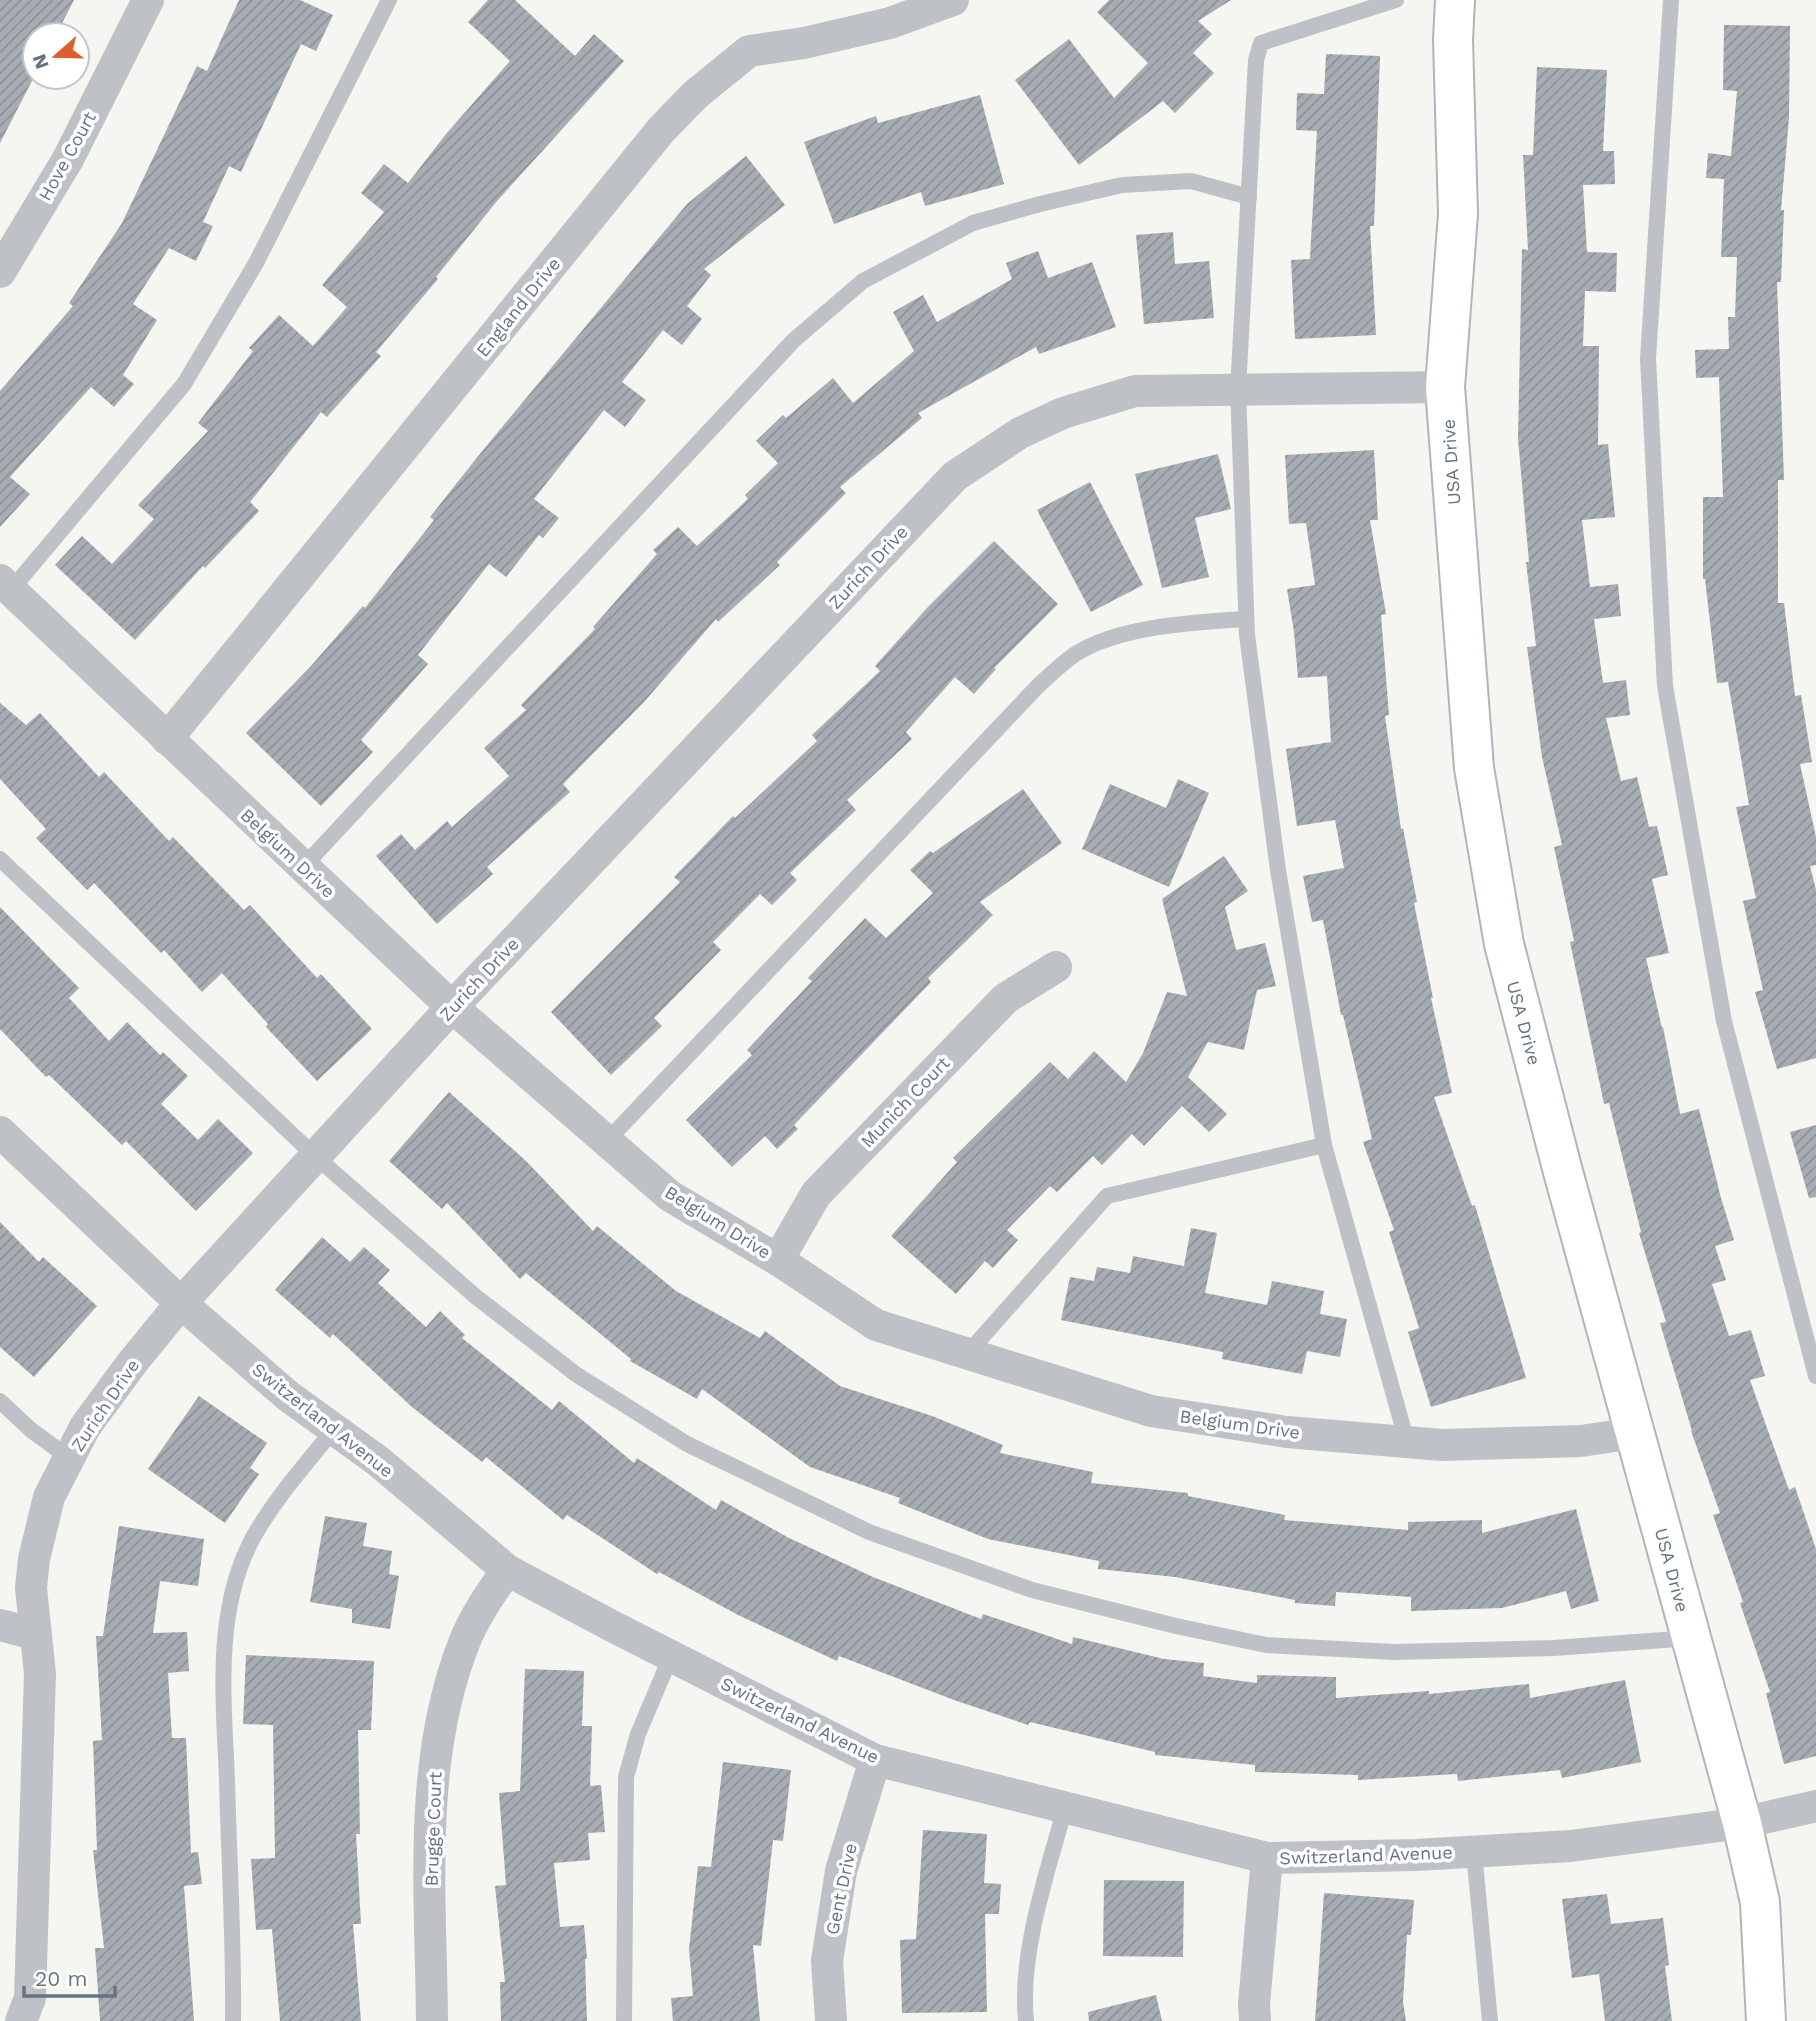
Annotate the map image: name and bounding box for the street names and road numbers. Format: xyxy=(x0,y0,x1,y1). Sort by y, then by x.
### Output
street label: Hove Court xyxy=(34,108,100,204)
street label: England Drive xyxy=(472,253,564,361)
street label: USA Drive xyxy=(1438,418,1464,506)
street label: Zurich Drive xyxy=(824,521,912,613)
street label: Belgium Drive xyxy=(237,804,339,902)
street label: Zurich Drive xyxy=(435,933,523,1025)
street label: USA Drive xyxy=(1503,979,1545,1067)
street label: Munich Court xyxy=(856,1052,954,1152)
street label: Belgium Drive xyxy=(661,1181,775,1263)
street label: Zurich Drive xyxy=(67,1355,143,1455)
street label: Switzerland Avenue xyxy=(248,1358,398,1482)
street label: Belgium Drive xyxy=(1179,1405,1301,1443)
street label: USA Drive xyxy=(1651,1526,1693,1614)
street label: Switzerland Avenue xyxy=(718,1673,882,1767)
street label: Brugge Court xyxy=(421,1771,446,1887)
street label: Gent Drive xyxy=(821,1841,861,1937)
street label: Switzerland Avenue xyxy=(1279,1841,1453,1869)

